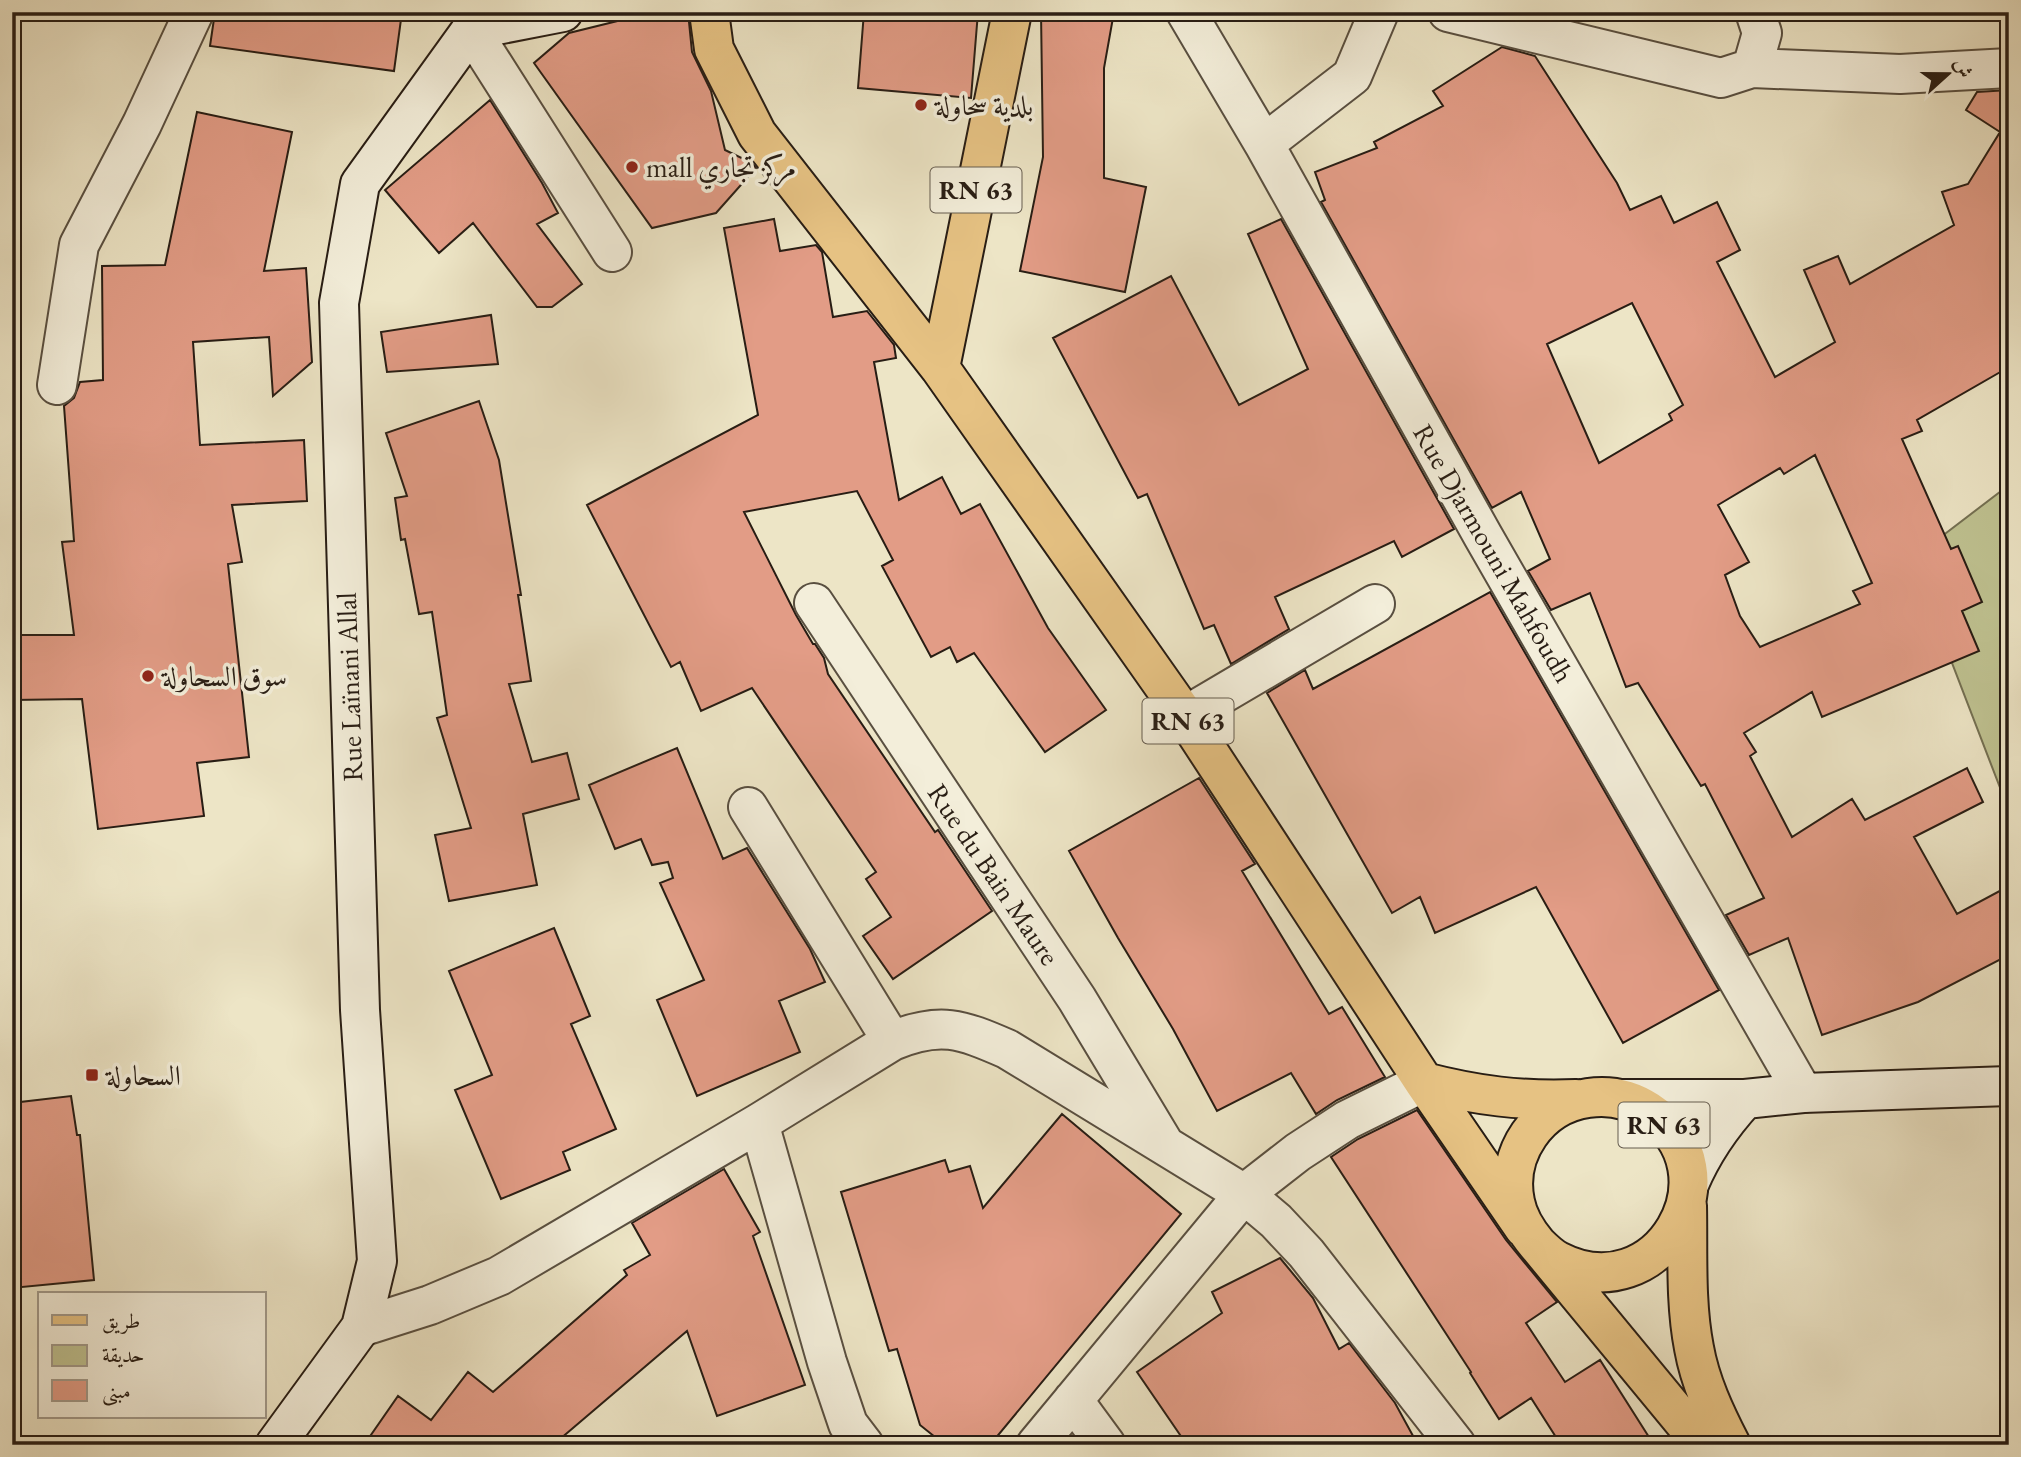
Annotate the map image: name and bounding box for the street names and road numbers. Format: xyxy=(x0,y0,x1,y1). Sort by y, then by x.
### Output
road number: RN 63 xyxy=(930,168,1021,212)
street label: Rue Djarmouni Mahfoudh xyxy=(1405,417,1583,689)
street label: Rue Laïnani Allal xyxy=(328,591,370,782)
road number: RN 63 xyxy=(1142,698,1234,744)
street label: Rue du Bain Maure xyxy=(920,776,1068,972)
road number: RN 63 xyxy=(1618,1102,1710,1148)

